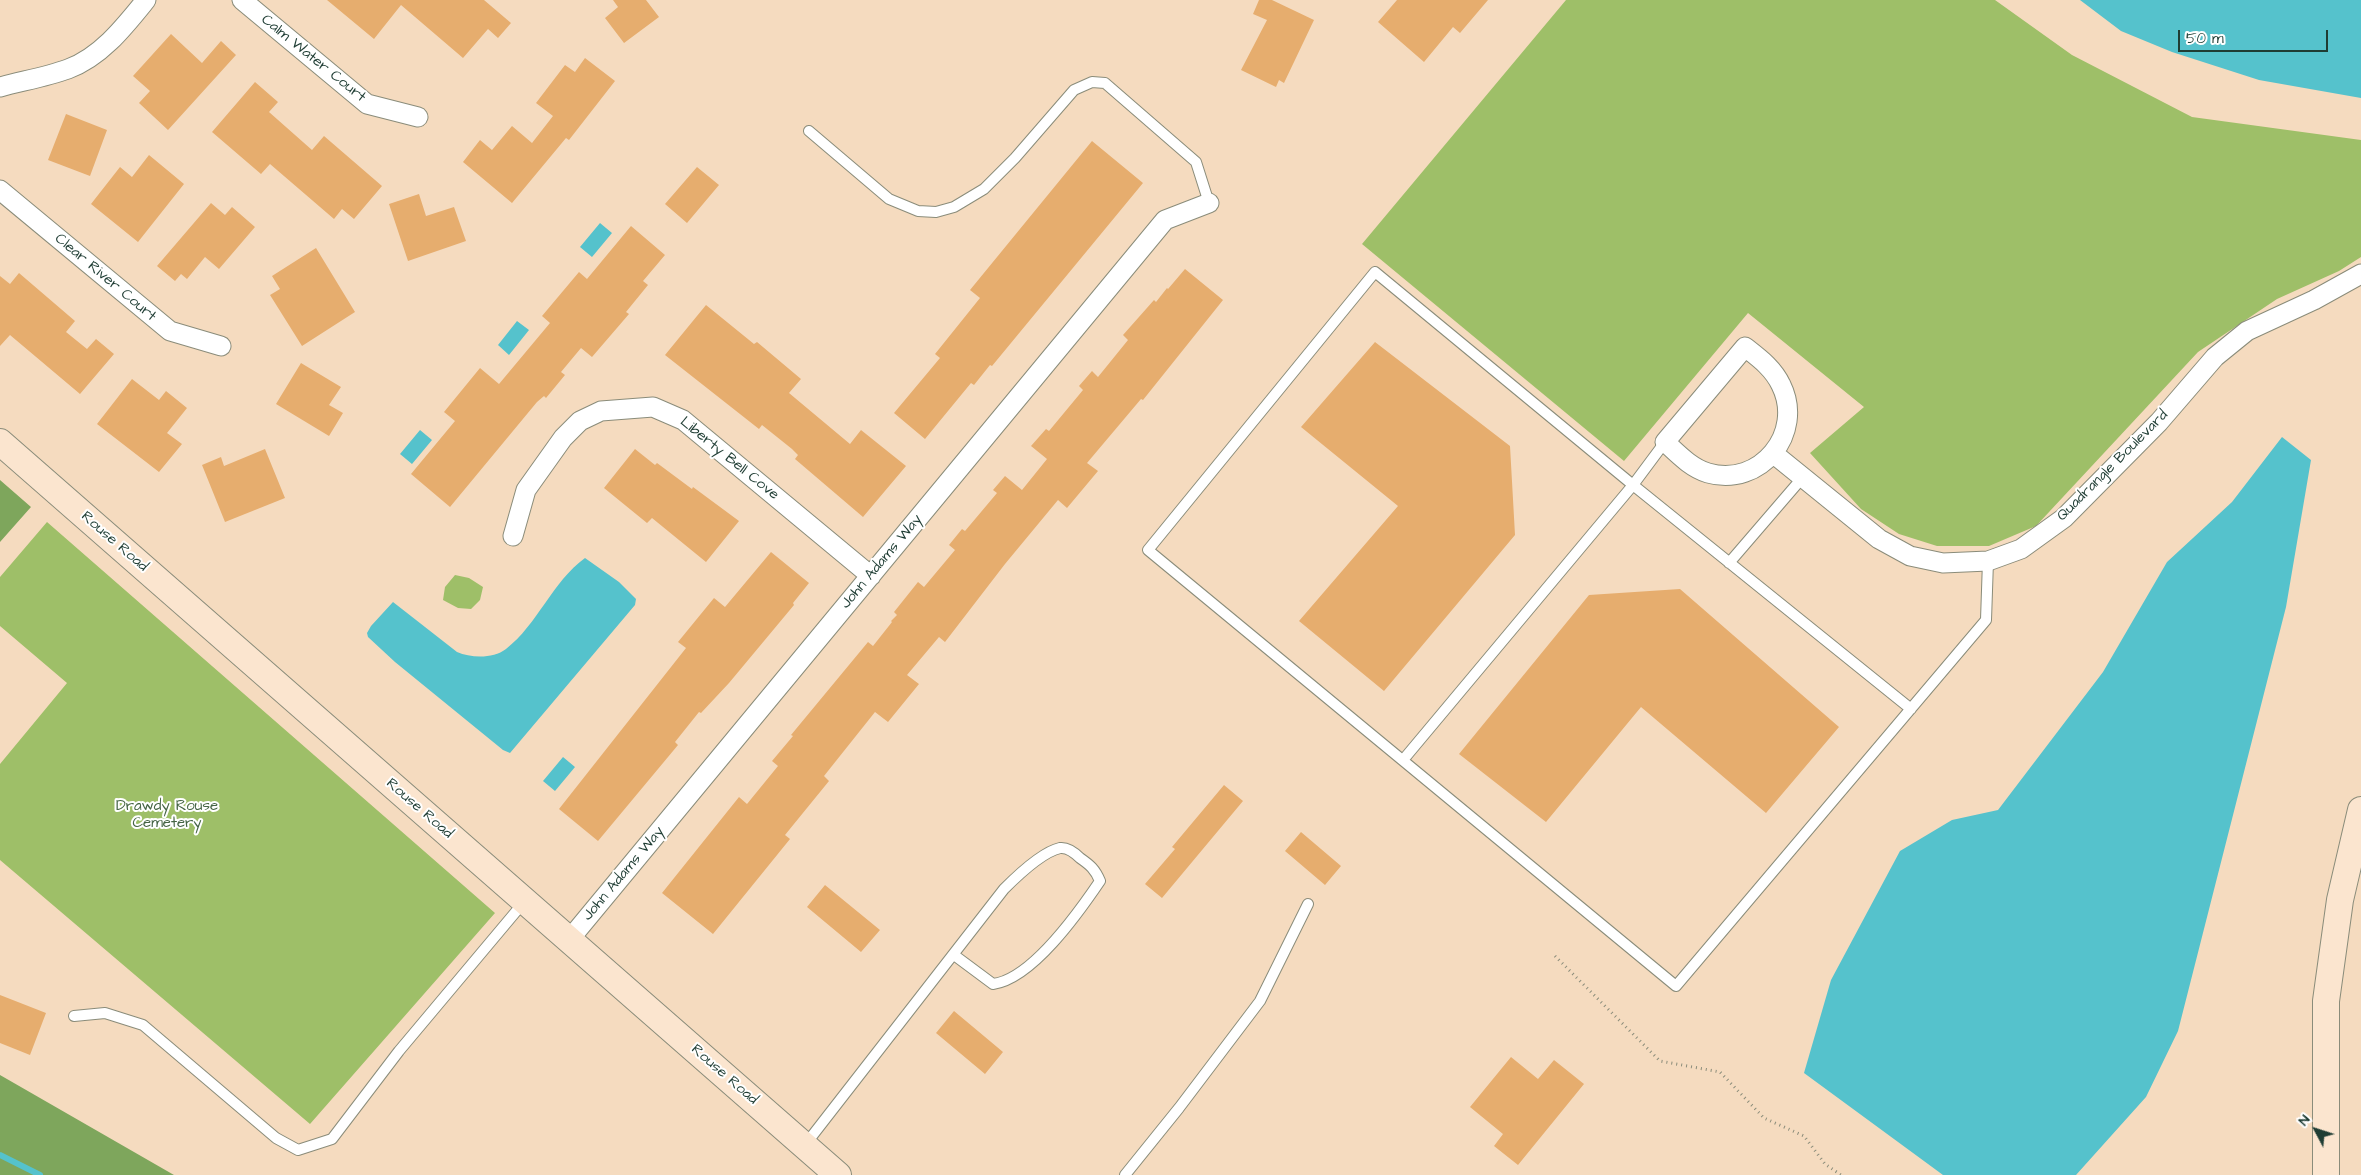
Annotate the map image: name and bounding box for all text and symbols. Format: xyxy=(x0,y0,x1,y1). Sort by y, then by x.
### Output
street label: Calm Water Court xyxy=(257,11,369,107)
scale bar xyxy=(2181,20,2331,52)
text: 50 m xyxy=(2186,28,2224,49)
street label: Clear River Court xyxy=(51,230,159,326)
street label: Quadrangle Boulevard xyxy=(2054,407,2172,525)
street label: Liberty Bell Cove xyxy=(676,414,782,504)
street label: Rouse Road xyxy=(77,508,151,576)
street label: John Adams Way xyxy=(837,511,927,613)
street label: Rouse Road xyxy=(382,775,456,843)
park label: Drawdy Rouse Cemetery xyxy=(116,798,218,833)
street label: John Adams Way xyxy=(579,823,669,925)
street label: Rouse Road xyxy=(687,1041,761,1109)
north arrow xyxy=(2291,1105,2341,1155)
text: N xyxy=(2294,1111,2315,1130)

